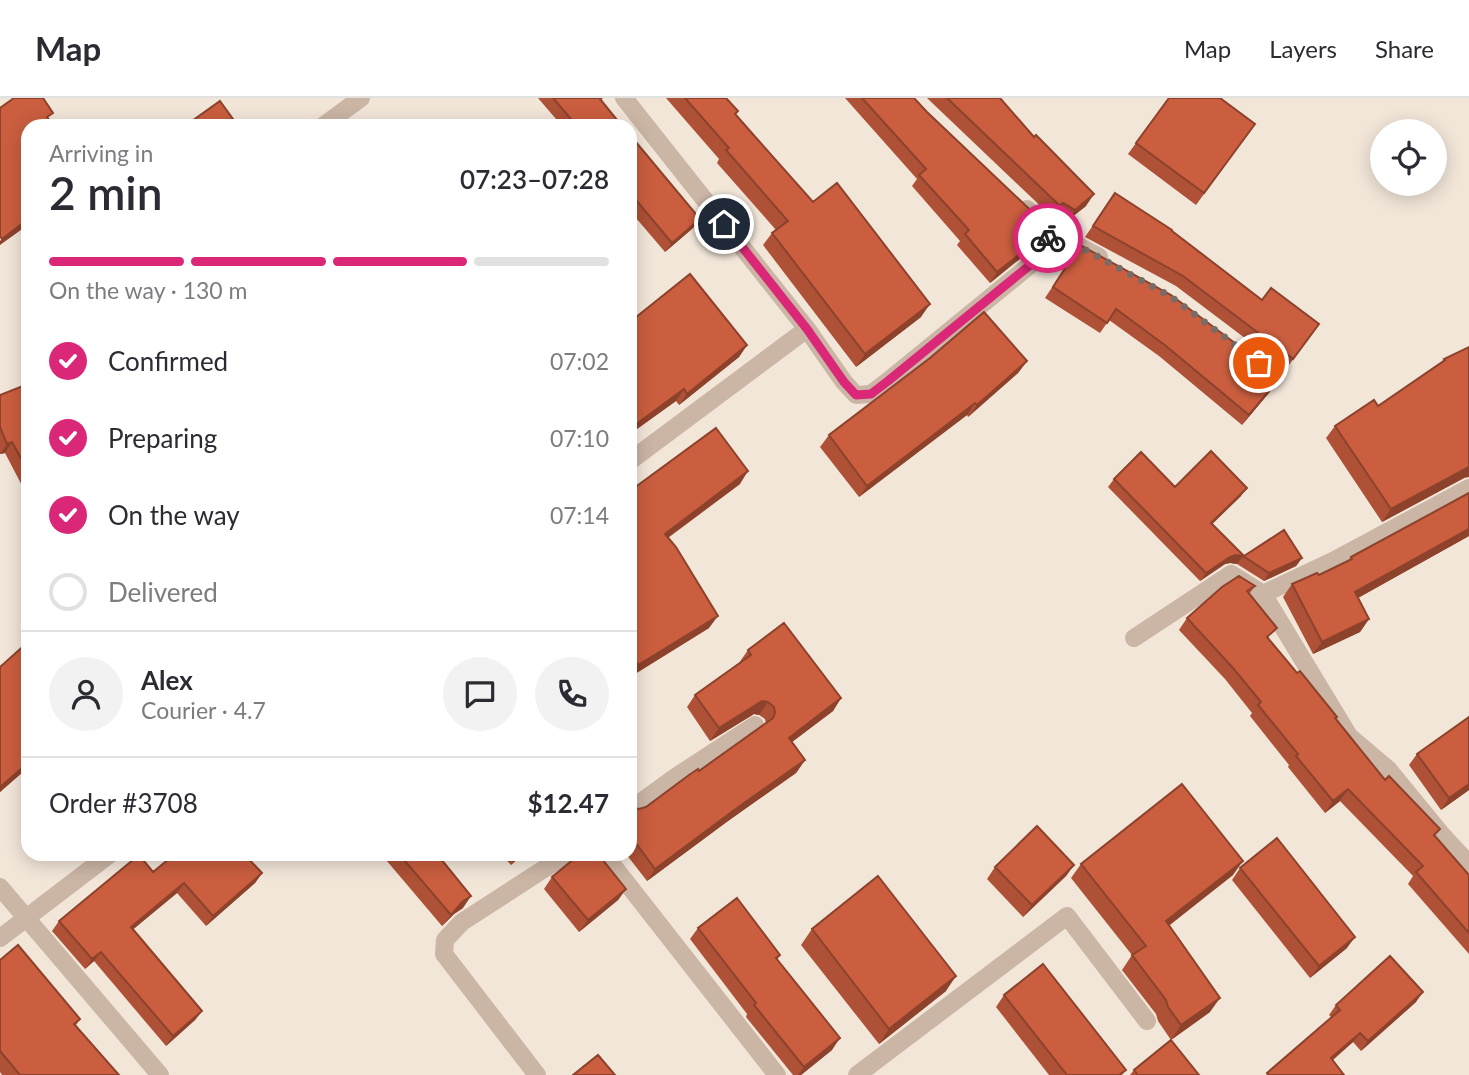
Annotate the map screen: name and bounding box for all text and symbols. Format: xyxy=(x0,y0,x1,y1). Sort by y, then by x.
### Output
text: Map xyxy=(35,28,101,68)
text: Map xyxy=(1184,34,1231,63)
text: Layers xyxy=(1269,34,1337,63)
text: Share xyxy=(1375,34,1434,63)
map controls xyxy=(1370,119,1447,196)
button: locate xyxy=(1370,119,1447,196)
text: Arriving in xyxy=(49,139,153,167)
text: 07:23–07:28 xyxy=(460,163,609,195)
text: 2 min xyxy=(49,165,163,220)
pin xyxy=(694,194,754,254)
courier xyxy=(1013,203,1083,273)
icon: home xyxy=(705,205,743,243)
icon: bike xyxy=(1029,219,1067,257)
text: On the way · 130 m xyxy=(49,276,248,304)
pin xyxy=(1229,333,1289,393)
icon: check xyxy=(49,342,87,380)
icon: bag xyxy=(1240,344,1278,382)
text: Confirmed xyxy=(108,345,228,377)
text: 07:02 xyxy=(550,347,609,375)
icon: check xyxy=(49,419,87,457)
text: Preparing xyxy=(108,422,217,454)
text: 07:10 xyxy=(550,424,609,452)
icon: check xyxy=(49,496,87,534)
text: On the way xyxy=(108,499,240,531)
text: 07:14 xyxy=(550,501,609,529)
text: Delivered xyxy=(108,576,218,608)
button: person xyxy=(49,657,123,731)
button: chat xyxy=(443,657,517,731)
button: phone xyxy=(535,657,609,731)
text: Alex xyxy=(141,664,193,696)
text: Courier · 4.7 xyxy=(141,696,266,724)
text: Order #3708 xyxy=(49,787,198,819)
text: $12.47 xyxy=(527,787,609,819)

